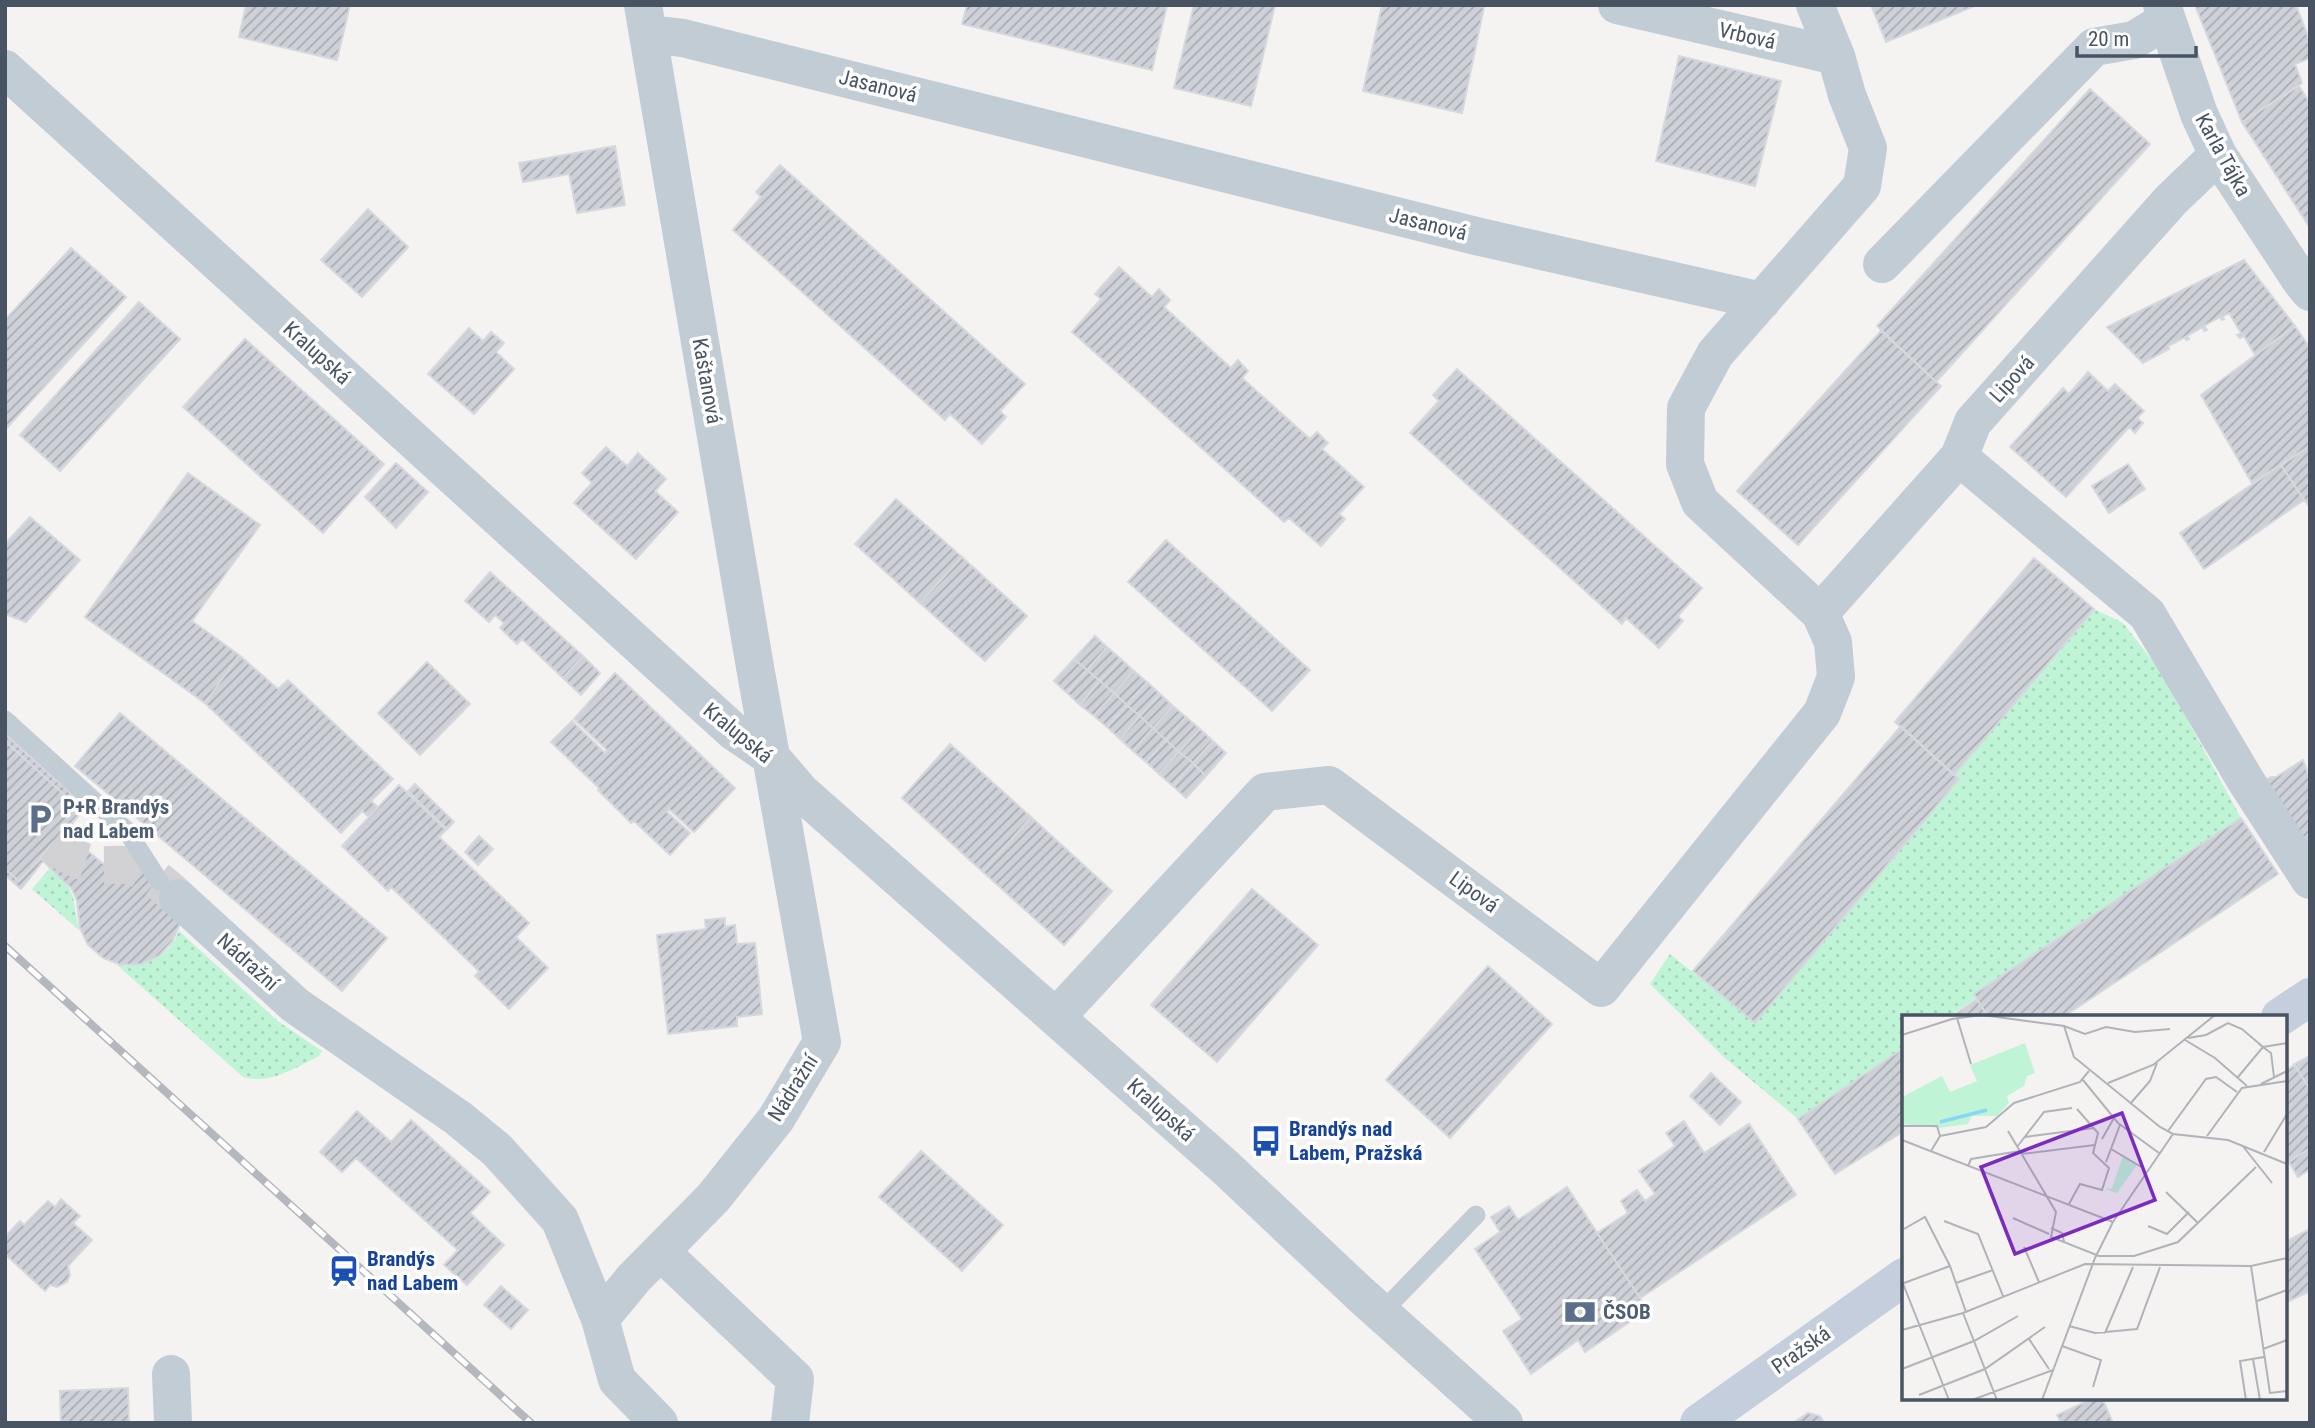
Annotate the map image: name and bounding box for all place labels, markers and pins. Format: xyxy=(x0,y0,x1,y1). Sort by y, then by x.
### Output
place label: P+R Brandýs nad Labem xyxy=(63,795,169,843)
parking icon: P+R Brandýs nad Labem xyxy=(23,802,57,836)
place label: Brandýs nad Labem, Pražská xyxy=(1289,1117,1422,1165)
bus stop icon: Brandýs nad Labem, Pražská xyxy=(1249,1124,1283,1158)
place label: Brandýs nad Labem xyxy=(367,1247,458,1295)
station icon: Brandýs nad Labem xyxy=(327,1254,361,1288)
bank icon: ČSOB xyxy=(1563,1295,1597,1329)
place label: ČSOB xyxy=(1603,1300,1651,1324)

